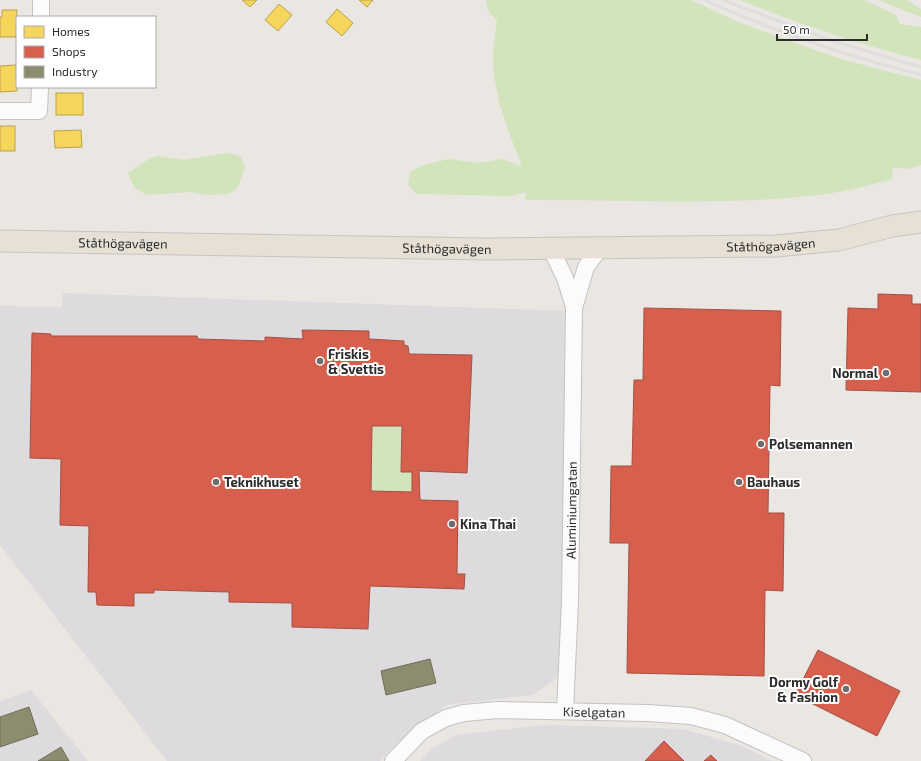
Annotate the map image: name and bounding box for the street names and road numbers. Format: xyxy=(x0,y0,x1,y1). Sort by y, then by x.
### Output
street label: Ståthögavägen xyxy=(78,234,168,252)
street label: Ståthögavägen xyxy=(726,234,816,255)
street label: Ståthögavägen xyxy=(402,240,492,257)
street label: Aluminiumgatan xyxy=(563,461,580,559)
street label: Kiselgatan xyxy=(563,703,625,721)

